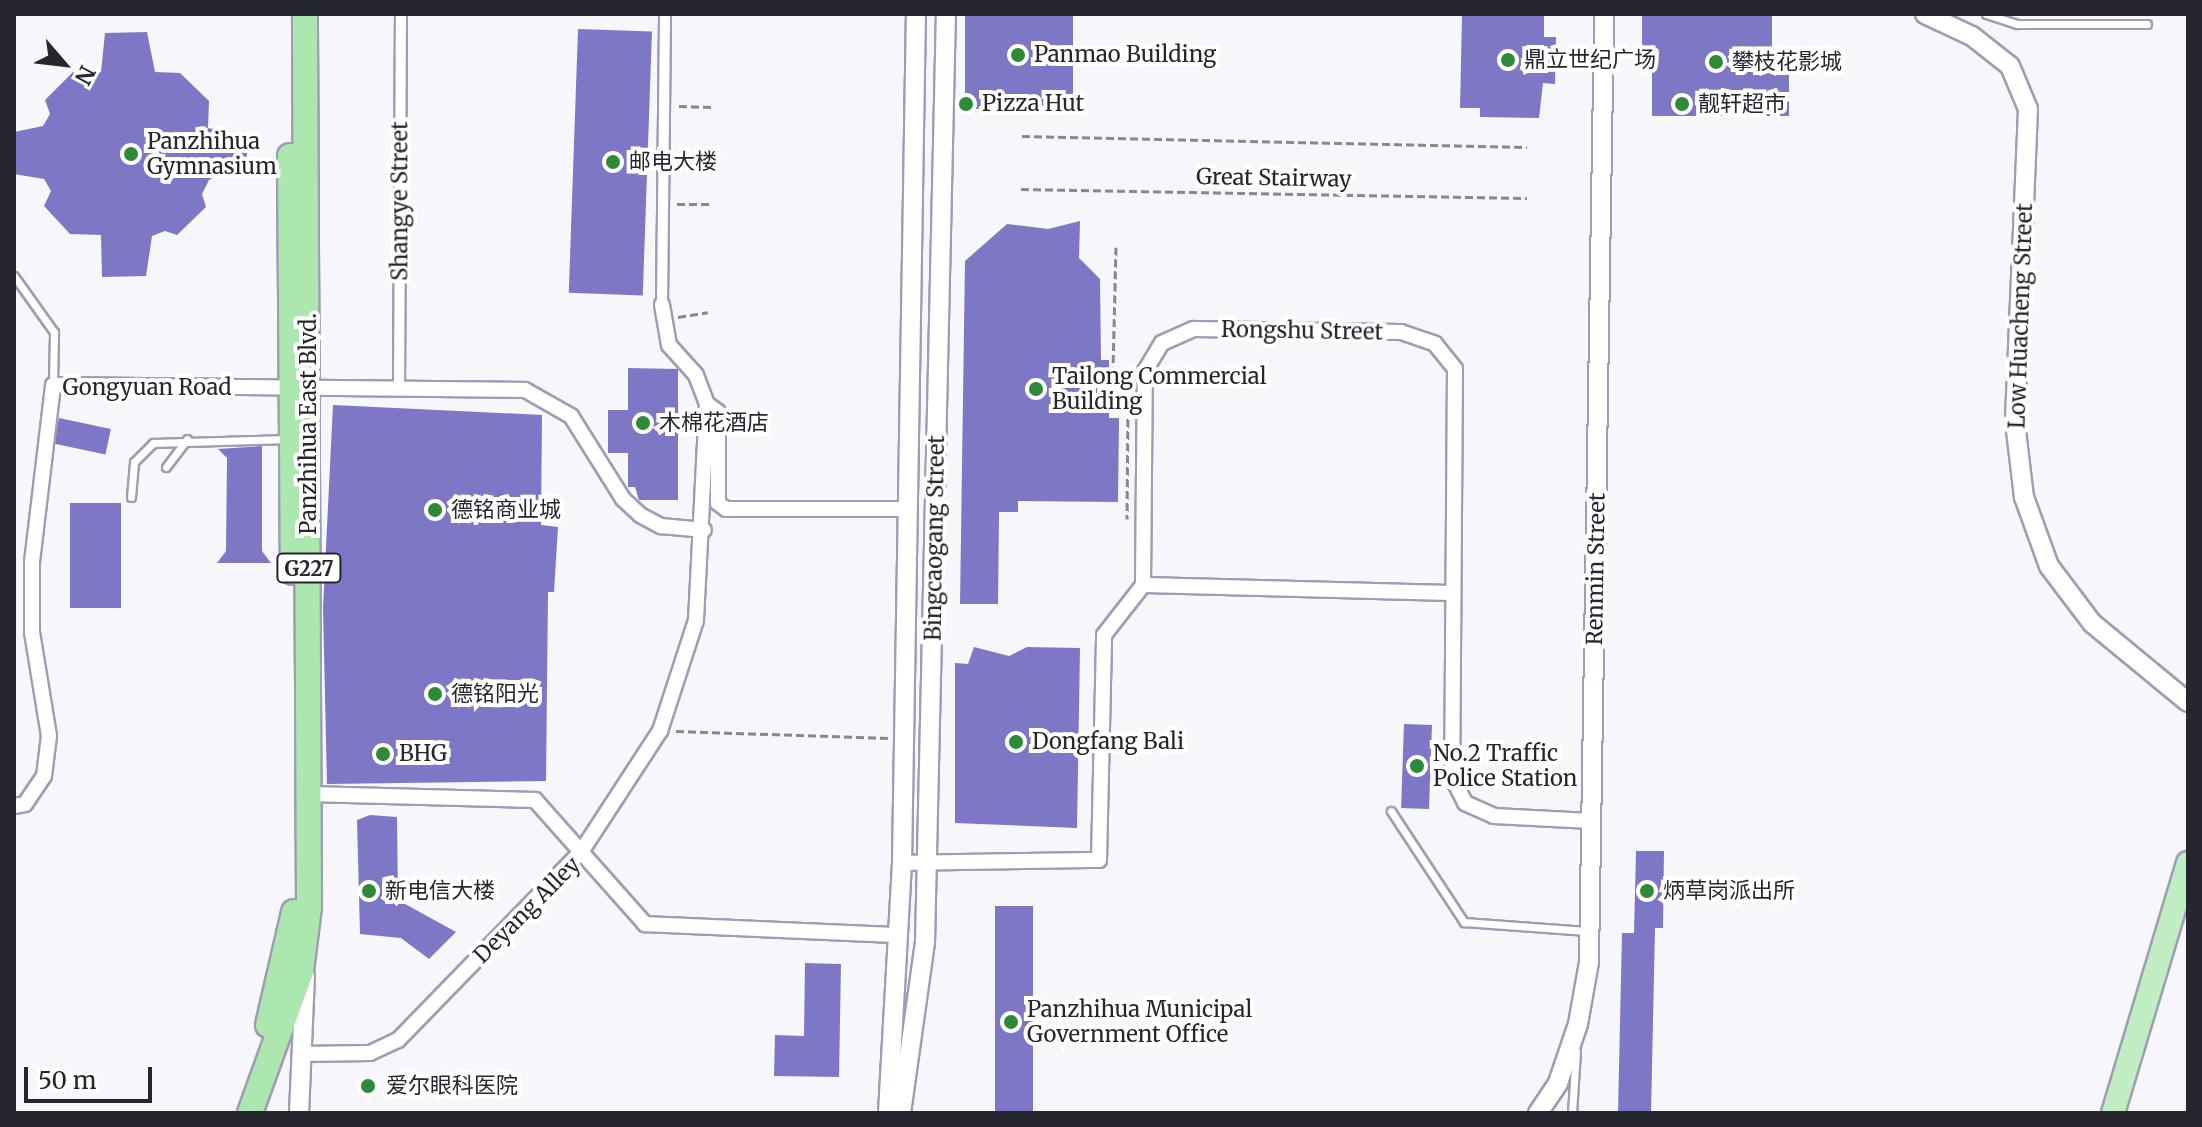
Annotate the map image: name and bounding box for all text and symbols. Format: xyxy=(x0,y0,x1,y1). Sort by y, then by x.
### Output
north arrow xyxy=(24,24,104,104)
place label: Panmao Building xyxy=(1034,42,1216,68)
marker: Panmao Building xyxy=(1009,46,1027,64)
place label: 鼎立世纪广场 xyxy=(1524,47,1656,73)
place label: 攀枝花影城 xyxy=(1732,49,1842,75)
marker: 鼎立世纪广场 xyxy=(1499,51,1517,69)
marker: 攀枝花影城 xyxy=(1707,53,1725,71)
text: N xyxy=(69,61,102,90)
place label: Pizza Hut xyxy=(982,91,1084,117)
place label: 靓轩超市 xyxy=(1698,91,1786,117)
marker: Pizza Hut xyxy=(957,95,975,113)
marker: 靓轩超市 xyxy=(1673,95,1691,113)
street label: Shangye Street xyxy=(387,121,413,281)
place label: Panzhihua Gymnasium xyxy=(147,128,277,180)
marker: Panzhihua Gymnasium xyxy=(122,145,140,163)
place label: 邮电大楼 xyxy=(629,149,717,175)
marker: 邮电大楼 xyxy=(604,153,622,171)
street label: Great Stairway xyxy=(1196,163,1352,193)
street label: Low Huacheng Street xyxy=(2004,203,2038,429)
street label: Panzhihua East Blvd. xyxy=(296,313,322,535)
street label: Rongshu Street xyxy=(1221,316,1383,346)
place label: Tailong Commercial Building xyxy=(1052,363,1267,414)
street label: Gongyuan Road xyxy=(62,375,232,401)
marker: Tailong Commercial Building xyxy=(1027,380,1045,398)
place label: 木棉花酒店 xyxy=(659,410,769,436)
marker: 木棉花酒店 xyxy=(634,414,652,432)
street label: Bingcaogang Street xyxy=(920,435,950,641)
street label: Renmin Street xyxy=(1581,492,1611,646)
place label: 德铭商业城 xyxy=(451,497,561,523)
marker: 德铭商业城 xyxy=(426,501,444,519)
road number: G227 xyxy=(275,552,343,584)
place label: 德铭阳光 xyxy=(451,681,539,707)
marker: 德铭阳光 xyxy=(426,685,444,703)
place label: Dongfang Bali xyxy=(1032,729,1184,755)
marker: Dongfang Bali xyxy=(1007,733,1025,751)
place label: No.2 Traffic Police Station xyxy=(1433,740,1577,792)
place label: BHG xyxy=(399,741,447,767)
marker: BHG xyxy=(374,745,392,763)
marker: No.2 Traffic Police Station xyxy=(1408,757,1426,775)
street label: Deyang Alley xyxy=(468,851,586,969)
place label: 新电信大楼 xyxy=(385,878,495,904)
place label: 炳草岗派出所 xyxy=(1663,878,1795,904)
marker: 新电信大楼 xyxy=(360,882,378,900)
marker: 炳草岗派出所 xyxy=(1638,882,1656,900)
place label: Panzhihua Municipal Government Office xyxy=(1027,996,1252,1048)
marker: Panzhihua Municipal Government Office xyxy=(1002,1013,1020,1031)
scale bar xyxy=(28,1051,156,1101)
text: 50 m xyxy=(38,1065,97,1096)
place label: 爱尔眼科医院 xyxy=(386,1073,518,1099)
marker: 爱尔眼科医院 xyxy=(357,1075,379,1097)

